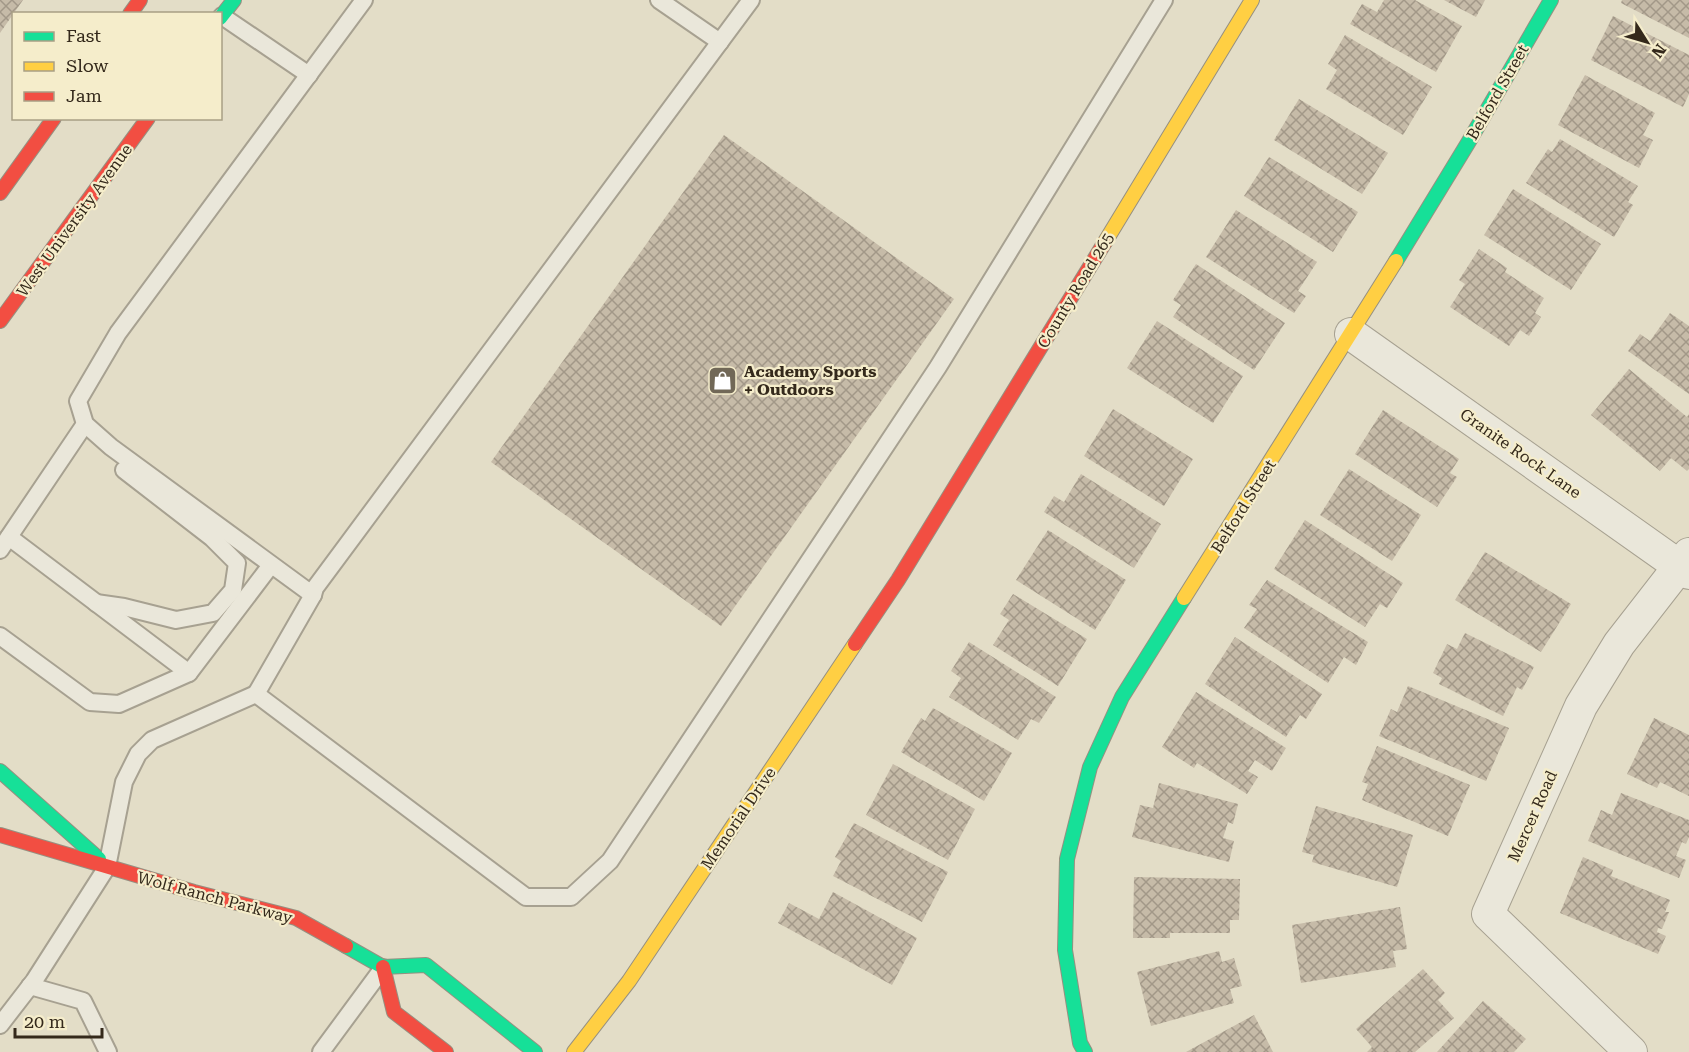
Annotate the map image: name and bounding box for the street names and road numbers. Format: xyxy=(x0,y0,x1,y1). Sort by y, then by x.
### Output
street label: Belford Street xyxy=(1462,41,1532,143)
street label: West University Avenue xyxy=(13,140,136,300)
street label: County Road 265 xyxy=(1033,229,1117,352)
street label: Granite Rock Lane xyxy=(1457,405,1585,502)
street label: Belford Street xyxy=(1207,456,1280,557)
street label: Memorial Drive xyxy=(697,763,780,873)
street label: Mercer Road xyxy=(1504,768,1561,865)
street label: Wolf Ranch Parkway xyxy=(135,868,295,927)

